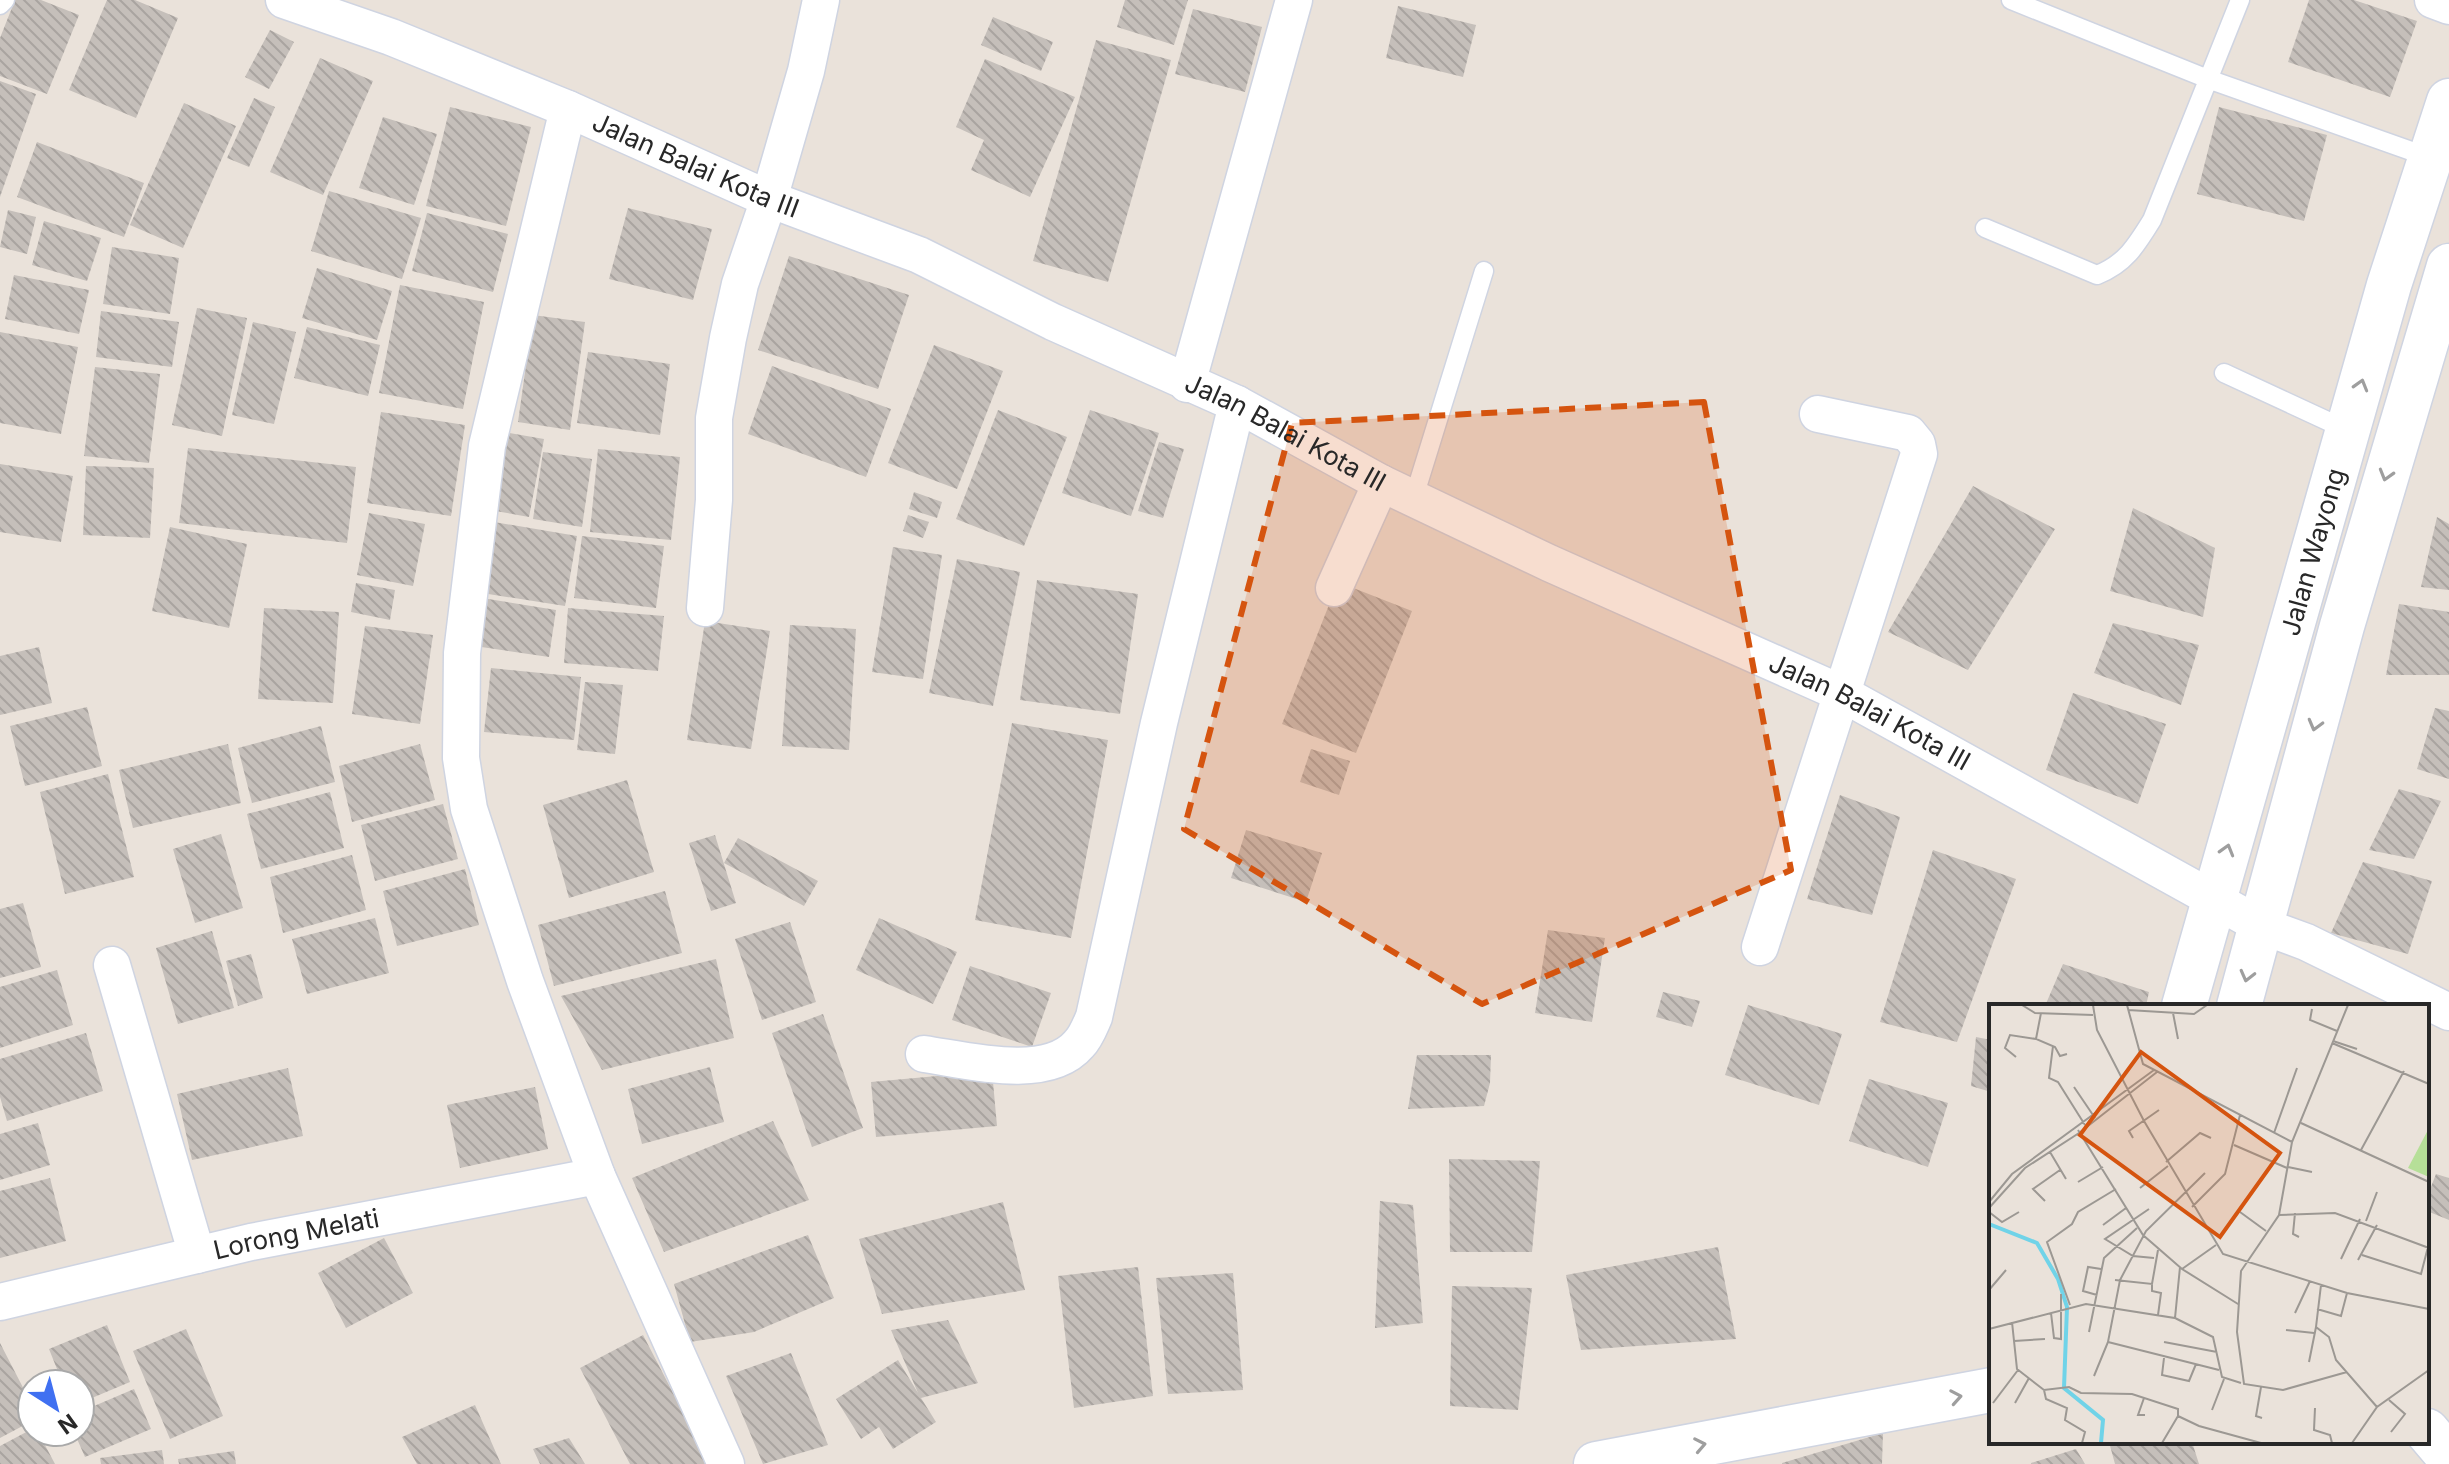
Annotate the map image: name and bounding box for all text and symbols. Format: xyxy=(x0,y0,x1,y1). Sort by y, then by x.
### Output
street label: Jalan Balai Kota III xyxy=(588,106,803,224)
street label: Jalan Balai Kota III xyxy=(1180,367,1392,498)
one-way arrow xyxy=(2351,378,2368,392)
street label: Jalan Wayong xyxy=(2274,465,2351,639)
one-way arrow xyxy=(2379,467,2395,481)
street label: Jalan Balai Kota III xyxy=(1764,647,1976,777)
one-way arrow xyxy=(2308,717,2324,731)
one-way arrow xyxy=(2218,844,2235,857)
one-way arrow xyxy=(2239,968,2256,982)
inset map xyxy=(1989,1004,2429,1444)
street label: Lorong Melati xyxy=(210,1202,382,1265)
north arrow xyxy=(16,1368,96,1448)
one-way arrow xyxy=(1949,1389,1962,1406)
text: N xyxy=(53,1409,82,1440)
one-way arrow xyxy=(1693,1437,1707,1454)

